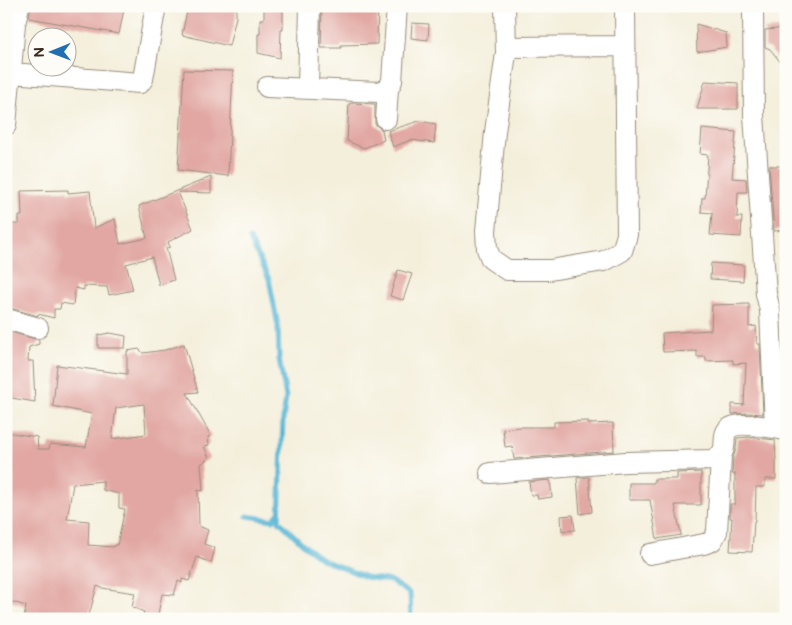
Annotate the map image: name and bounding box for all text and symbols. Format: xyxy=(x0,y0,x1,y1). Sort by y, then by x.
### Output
north arrow xyxy=(28,28,78,78)
text: N xyxy=(31,47,48,58)

